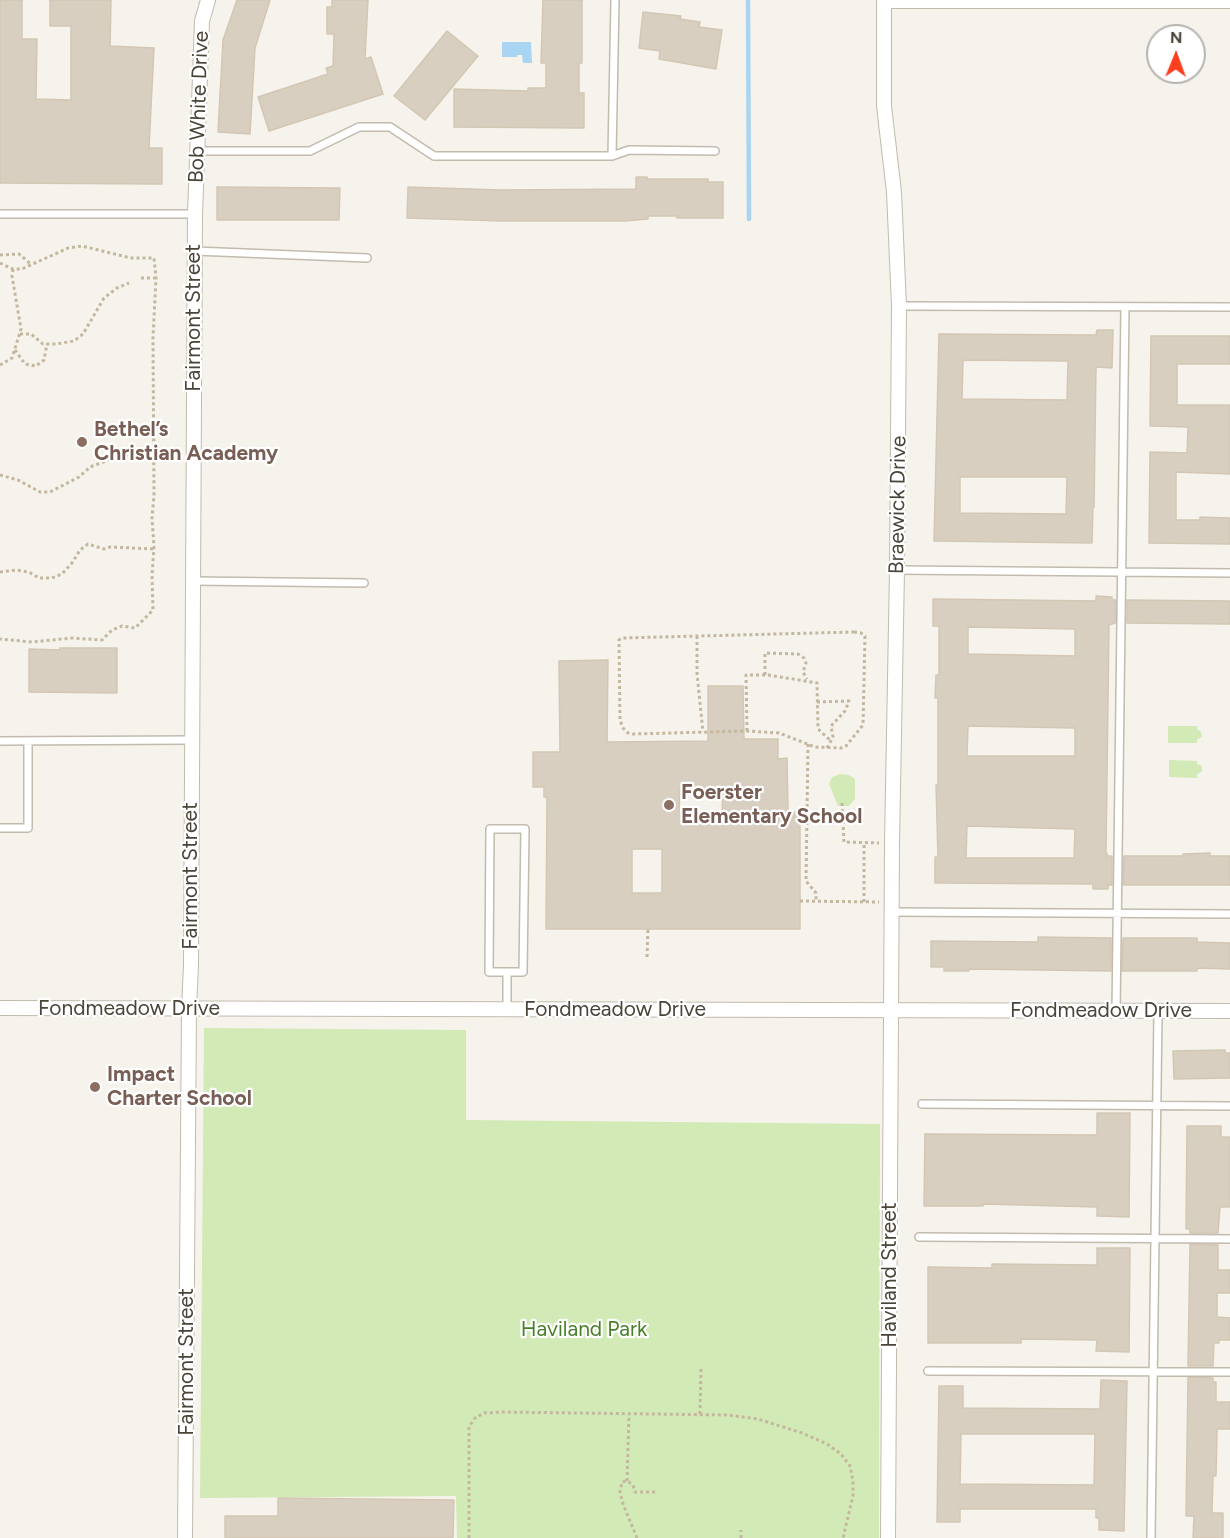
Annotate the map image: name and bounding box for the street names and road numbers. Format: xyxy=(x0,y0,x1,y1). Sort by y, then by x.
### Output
street label: Bob White Drive xyxy=(184,30,214,184)
street label: Fairmont Street xyxy=(181,244,207,392)
street label: Braewick Drive xyxy=(884,436,912,574)
street label: Fairmont Street xyxy=(178,802,204,950)
street label: Fondmeadow Drive xyxy=(38,996,220,1022)
street label: Fondmeadow Drive xyxy=(524,997,706,1023)
street label: Fondmeadow Drive xyxy=(1010,998,1192,1024)
street label: Haviland Street xyxy=(877,1202,903,1348)
street label: Fairmont Street xyxy=(174,1288,200,1436)

